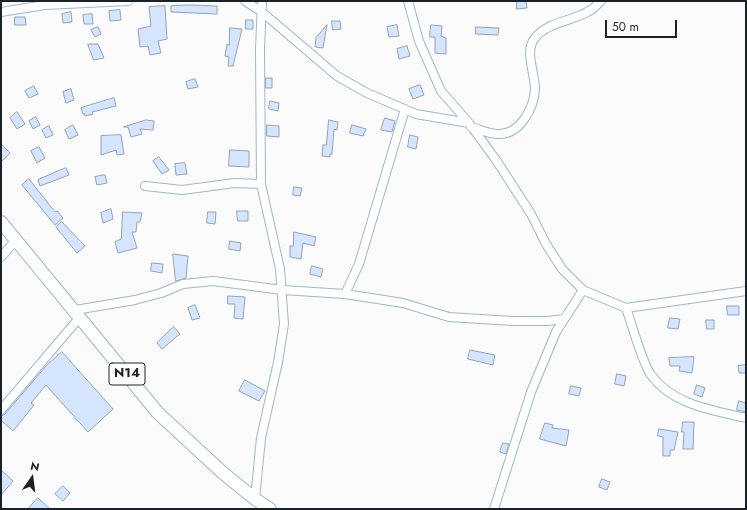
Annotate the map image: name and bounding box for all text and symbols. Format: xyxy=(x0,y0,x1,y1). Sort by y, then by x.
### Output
scale bar xyxy=(607,12,679,38)
text: 50 m xyxy=(612,18,639,36)
road number: N14 xyxy=(109,363,145,385)
north arrow xyxy=(12,458,52,498)
text: N xyxy=(29,458,41,475)

